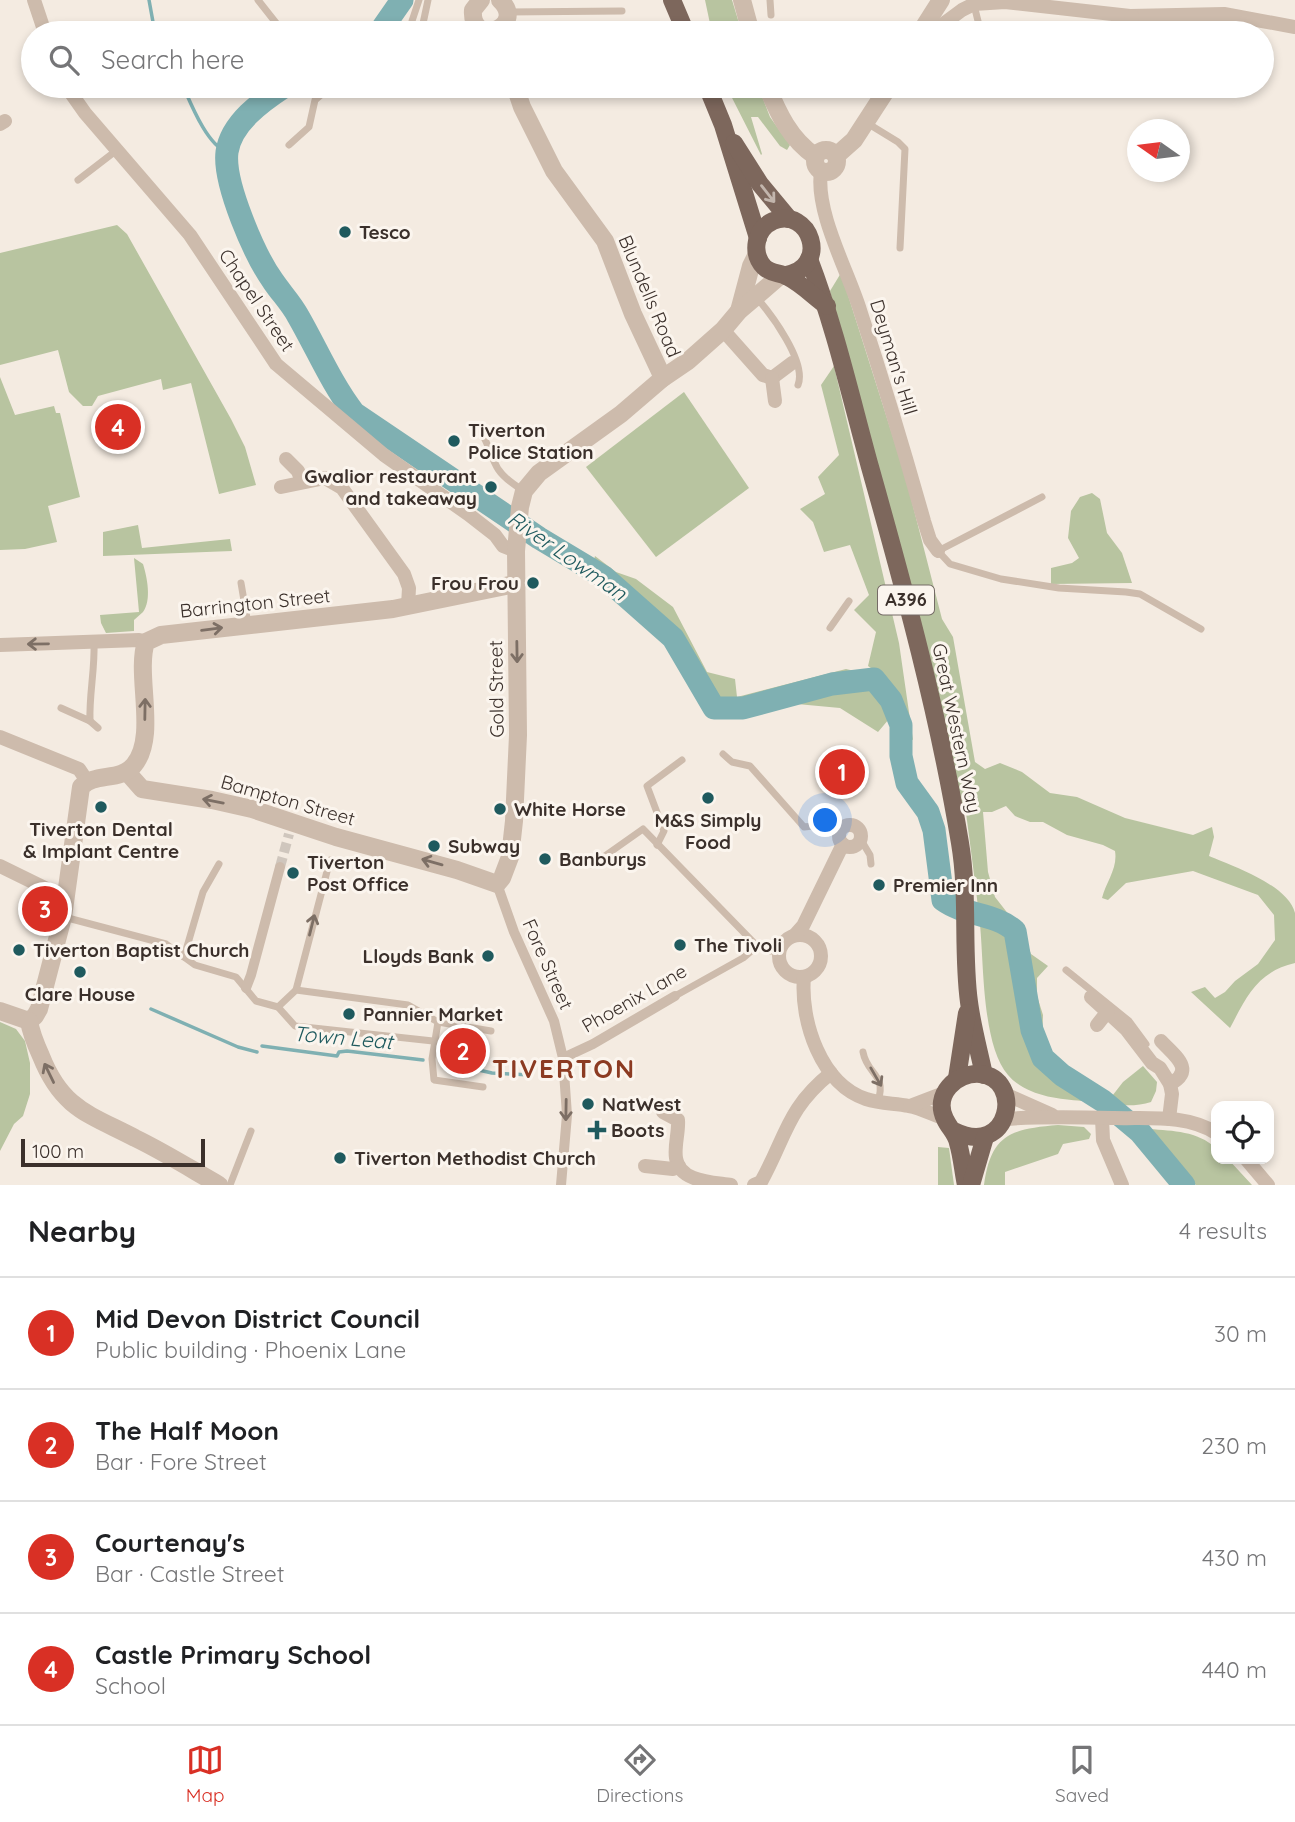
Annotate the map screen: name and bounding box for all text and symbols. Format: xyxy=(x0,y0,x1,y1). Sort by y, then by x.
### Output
search box xyxy=(21,21,1274,98)
icon: search xyxy=(45,41,83,79)
text: Search here xyxy=(101,43,245,76)
north arrow xyxy=(1127,119,1190,182)
one-way arrow xyxy=(760,184,775,203)
place label: Tesco xyxy=(359,220,411,244)
marker: Tesco xyxy=(337,224,353,240)
street label: Blundells Road xyxy=(613,231,687,361)
street label: Chapel Street xyxy=(214,244,300,356)
street label: Deyman's Hill xyxy=(865,296,923,418)
pin: 4 xyxy=(95,401,141,453)
place label: Tiverton Police Station xyxy=(468,418,594,464)
marker: Tiverton Police Station xyxy=(446,433,462,449)
place label: Gwalior restaurant and takeaway xyxy=(304,464,477,510)
marker: Gwalior restaurant and takeaway xyxy=(483,479,499,495)
water label: River Lowman xyxy=(503,505,633,606)
place label: Frou Frou xyxy=(431,571,519,595)
marker: Frou Frou xyxy=(525,575,541,591)
street label: Barrington Street xyxy=(178,583,332,623)
road number: A396 xyxy=(878,586,934,614)
one-way arrow xyxy=(200,623,223,636)
one-way arrow xyxy=(26,638,49,651)
street label: Gold Street xyxy=(483,640,509,738)
one-way arrow xyxy=(510,641,523,664)
street label: Great Western Way xyxy=(927,641,987,815)
one-way arrow xyxy=(138,698,152,721)
pin: 1 xyxy=(819,746,865,798)
street label: Bampton Street xyxy=(218,769,358,831)
marker: M&S Simply Food xyxy=(700,790,716,806)
one-way arrow xyxy=(202,793,225,807)
place label: White Horse xyxy=(514,797,626,821)
marker: Tiverton Dental & Implant Centre xyxy=(93,799,109,815)
marker: White Horse xyxy=(492,801,508,817)
your location xyxy=(808,803,842,837)
place label: M&S Simply Food xyxy=(655,808,761,854)
place label: Tiverton Dental & Implant Centre xyxy=(23,817,179,863)
place label: Subway xyxy=(448,834,520,858)
marker: Subway xyxy=(426,838,442,854)
place label: Banburys xyxy=(559,847,646,871)
place label: Tiverton Post Office xyxy=(307,850,409,896)
marker: Banburys xyxy=(537,851,553,867)
one-way arrow xyxy=(422,855,444,868)
marker: Tiverton Post Office xyxy=(285,865,301,881)
place label: Premier Inn xyxy=(893,873,998,897)
marker: Premier Inn xyxy=(871,877,887,893)
pin: 3 xyxy=(22,883,68,935)
one-way arrow xyxy=(306,914,319,937)
street label: Fore Street xyxy=(517,915,579,1013)
place label: The Tivoli xyxy=(694,933,782,957)
marker: The Tivoli xyxy=(672,937,688,953)
place label: Tiverton Baptist Church xyxy=(33,938,249,962)
marker: Tiverton Baptist Church xyxy=(11,942,27,958)
place label: Lloyds Bank xyxy=(363,944,474,968)
marker: Lloyds Bank xyxy=(480,948,496,964)
street label: Phoenix Lane xyxy=(577,958,691,1038)
marker: Clare House xyxy=(72,964,88,980)
place label: Clare House xyxy=(25,982,135,1006)
place label: Pannier Market xyxy=(363,1002,503,1026)
marker: Pannier Market xyxy=(341,1006,357,1022)
water label: Town Leat xyxy=(292,1020,397,1055)
pin: 2 xyxy=(440,1025,486,1077)
district label: TIVERTON xyxy=(492,1052,636,1085)
one-way arrow xyxy=(41,1063,55,1084)
one-way arrow xyxy=(869,1066,883,1086)
place label: NatWest xyxy=(602,1092,681,1116)
marker: NatWest xyxy=(580,1096,596,1112)
one-way arrow xyxy=(560,1099,573,1122)
map controls xyxy=(1211,1101,1274,1164)
button: locate xyxy=(1211,1101,1274,1164)
place label: Boots xyxy=(611,1118,664,1142)
marker: Boots xyxy=(589,1122,605,1138)
scale bar xyxy=(21,1136,205,1168)
text: 100 m xyxy=(32,1139,84,1163)
place label: Tiverton Methodist Church xyxy=(354,1146,596,1170)
marker: Tiverton Methodist Church xyxy=(332,1150,348,1166)
text: Nearby xyxy=(28,1212,136,1250)
text: 4 results xyxy=(1179,1216,1267,1245)
text: Mid Devon District Council xyxy=(95,1302,420,1335)
text: 1 xyxy=(47,1319,55,1348)
text: 30 m xyxy=(1214,1319,1267,1348)
text: Public building · Phoenix Lane xyxy=(95,1335,406,1364)
text: The Half Moon xyxy=(95,1414,279,1447)
text: 2 xyxy=(44,1431,58,1460)
text: 230 m xyxy=(1201,1431,1267,1460)
text: Bar · Fore Street xyxy=(95,1447,267,1476)
text: Courtenay's xyxy=(95,1526,245,1559)
text: 3 xyxy=(45,1543,57,1572)
text: 430 m xyxy=(1202,1543,1267,1572)
text: Bar · Castle Street xyxy=(95,1559,285,1588)
text: Castle Primary School xyxy=(95,1638,371,1671)
text: 4 xyxy=(44,1655,58,1684)
text: 440 m xyxy=(1202,1655,1267,1684)
text: School xyxy=(95,1671,166,1700)
tab: Map xyxy=(186,1741,225,1807)
tab: Directions xyxy=(596,1741,683,1807)
tab: Saved xyxy=(1055,1741,1109,1807)

